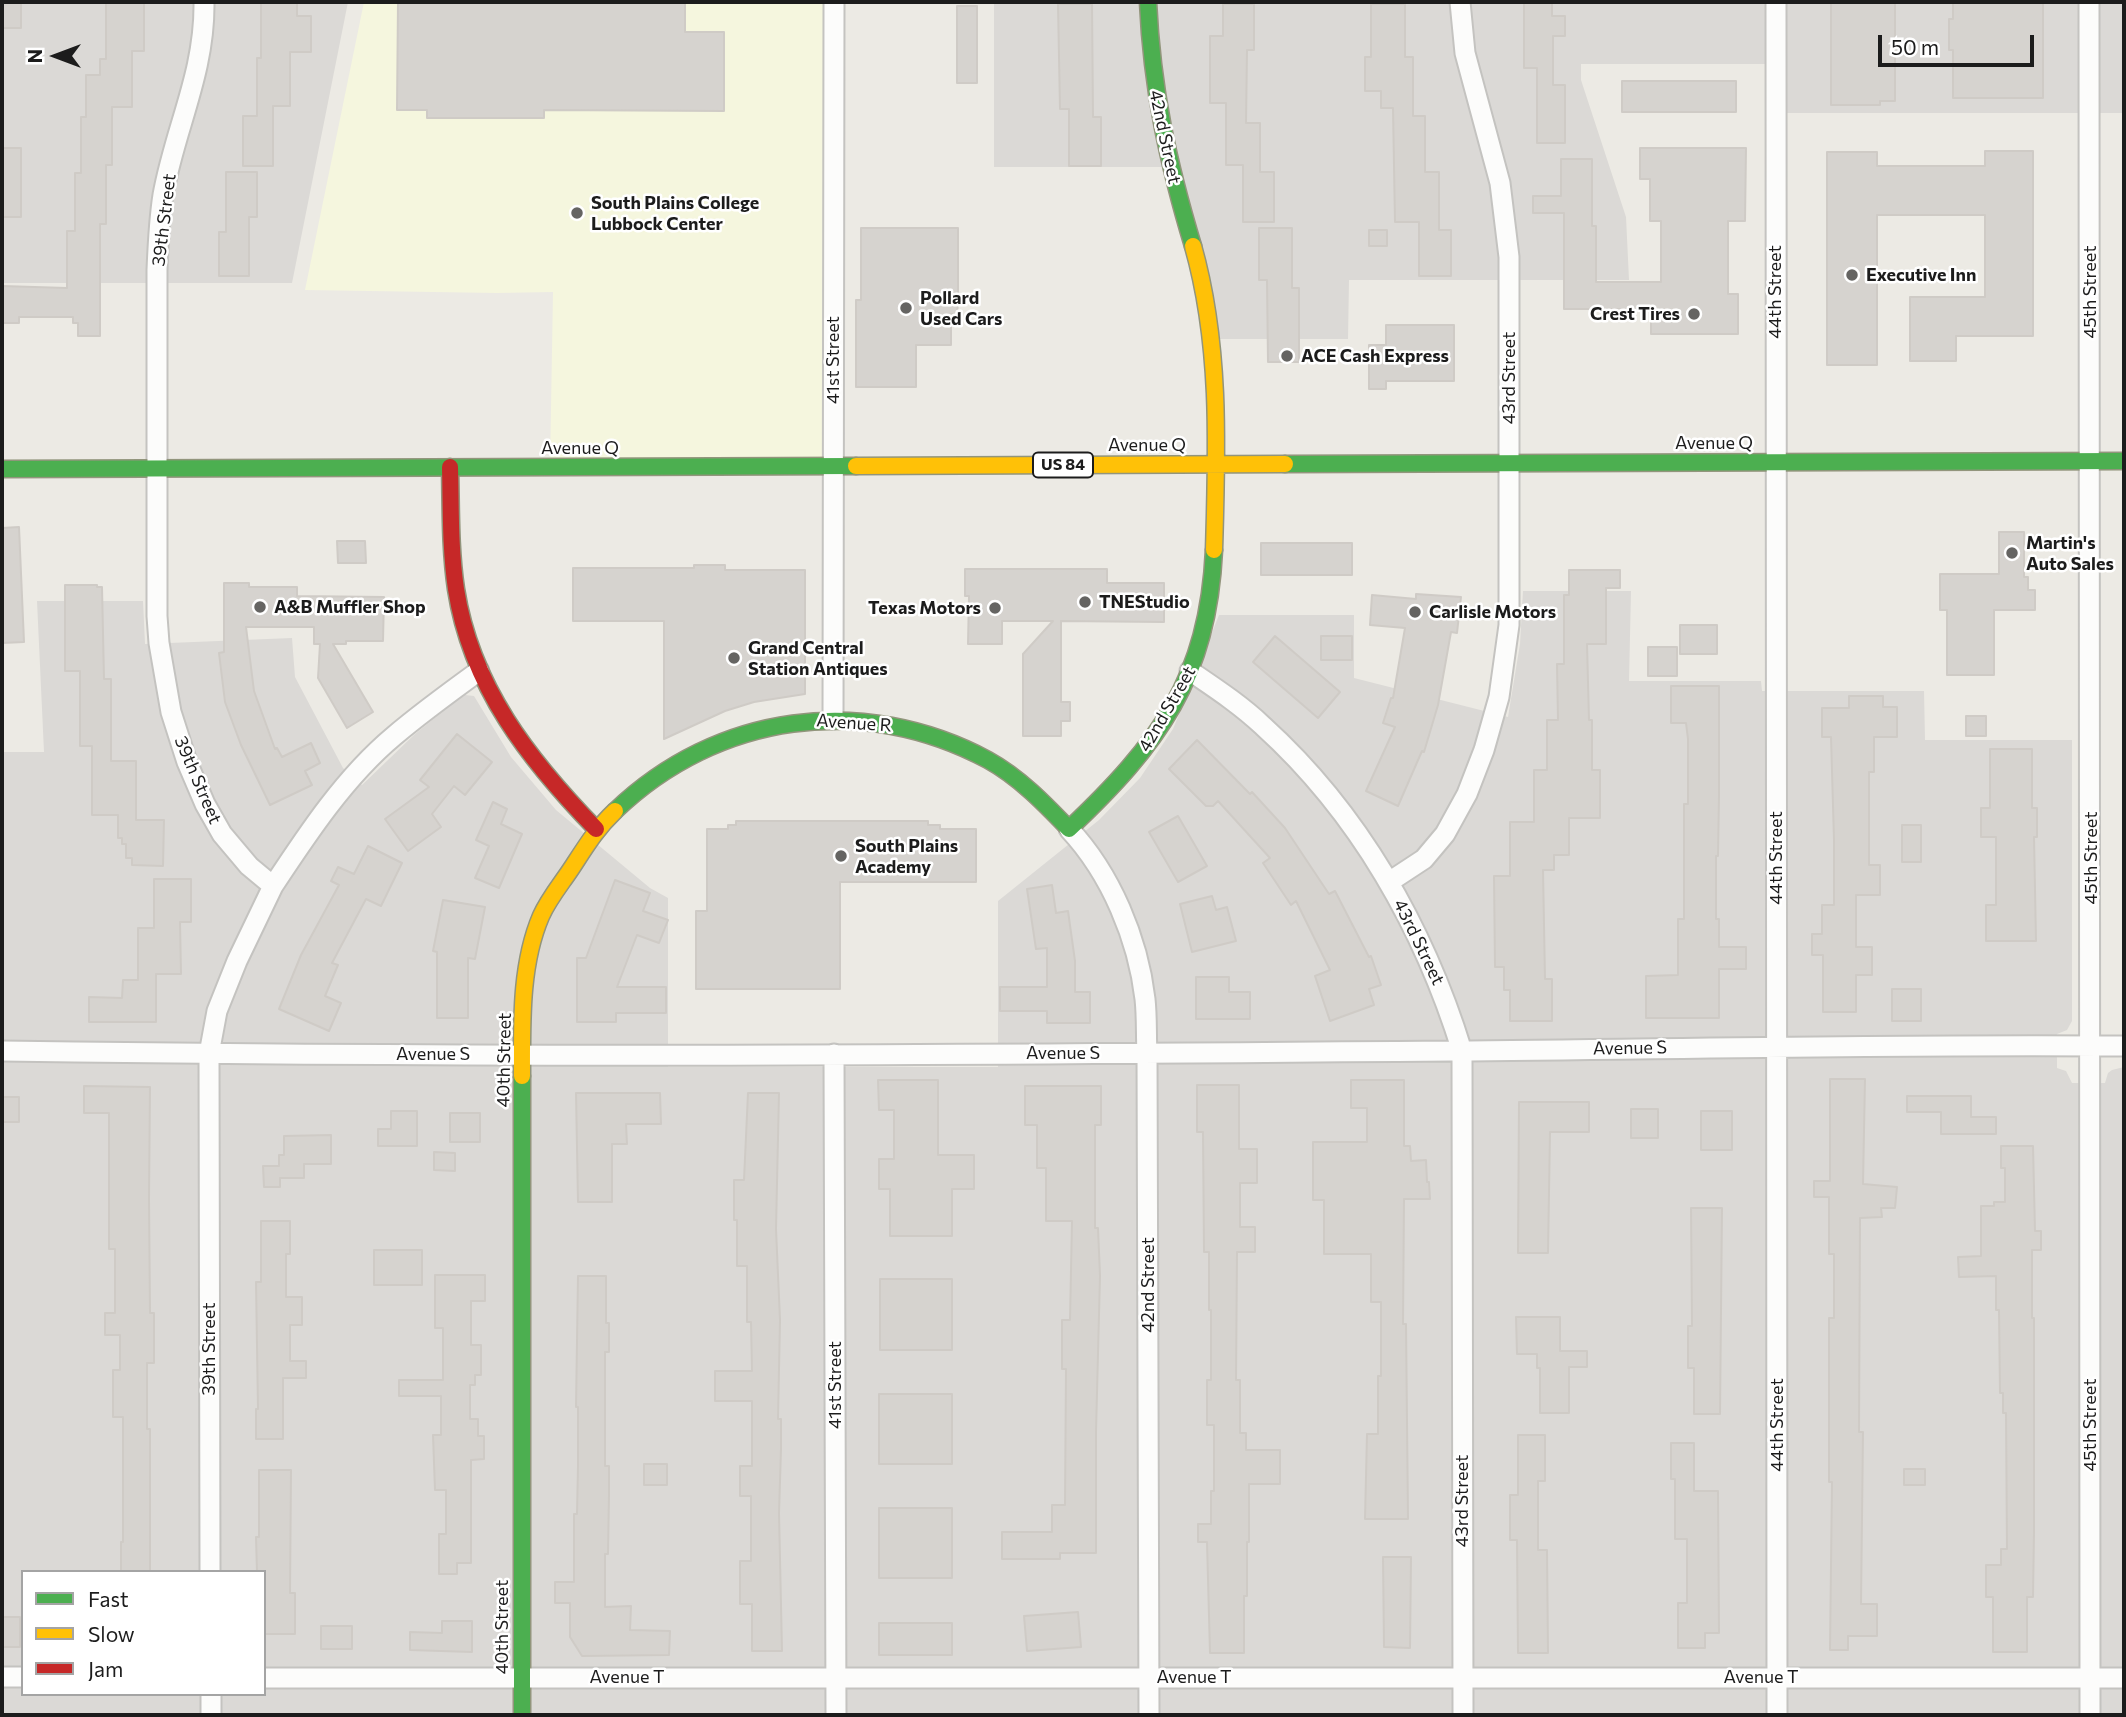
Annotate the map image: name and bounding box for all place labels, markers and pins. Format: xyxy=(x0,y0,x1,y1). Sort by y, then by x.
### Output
place label: South Plains College Lubbock Center xyxy=(591,192,759,234)
marker: South Plains College Lubbock Center xyxy=(569,205,585,221)
place label: Executive Inn xyxy=(1866,264,1976,286)
marker: Executive Inn xyxy=(1844,267,1860,283)
place label: Pollard Used Cars xyxy=(920,287,1002,330)
marker: Pollard Used Cars xyxy=(898,300,914,316)
place label: Crest Tires xyxy=(1590,303,1680,325)
marker: Crest Tires xyxy=(1686,306,1702,322)
place label: ACE Cash Express xyxy=(1301,345,1449,367)
marker: ACE Cash Express xyxy=(1279,348,1295,364)
place label: Martin's Auto Sales xyxy=(2026,532,2114,574)
marker: Martin's Auto Sales xyxy=(2004,545,2020,561)
place label: TNEStudio xyxy=(1099,591,1190,613)
marker: TNEStudio xyxy=(1077,594,1093,610)
place label: A&B Muffler Shop xyxy=(274,596,426,618)
place label: Texas Motors xyxy=(868,597,981,619)
marker: A&B Muffler Shop xyxy=(252,599,268,615)
marker: Texas Motors xyxy=(987,600,1003,616)
place label: Carlisle Motors xyxy=(1429,601,1556,623)
marker: Carlisle Motors xyxy=(1407,604,1423,620)
place label: Grand Central Station Antiques xyxy=(748,637,888,680)
marker: Grand Central Station Antiques xyxy=(726,650,742,666)
place label: South Plains Academy xyxy=(855,835,958,878)
marker: South Plains Academy xyxy=(833,848,849,864)

